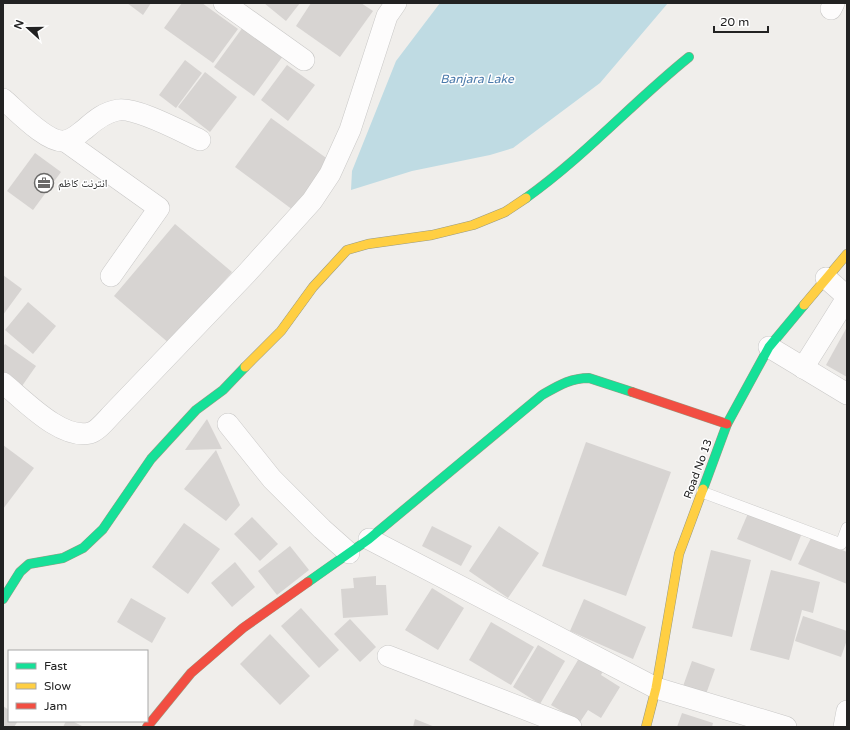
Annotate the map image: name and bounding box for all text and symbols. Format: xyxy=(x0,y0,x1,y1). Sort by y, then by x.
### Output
north arrow xyxy=(8,8,48,48)
scale bar xyxy=(714,8,768,34)
text: 20 m xyxy=(720,15,749,29)
text: N xyxy=(11,18,27,31)
water label: Banjara Lake xyxy=(440,72,515,86)
office icon: انترنت كاظم xyxy=(33,172,55,194)
place label: انترنت كاظم xyxy=(58,177,107,191)
street label: Road No 13 xyxy=(681,437,715,501)
legend xyxy=(8,650,148,722)
text: Fast xyxy=(44,659,68,673)
text: Slow xyxy=(44,679,71,693)
text: Jam xyxy=(44,699,67,713)

